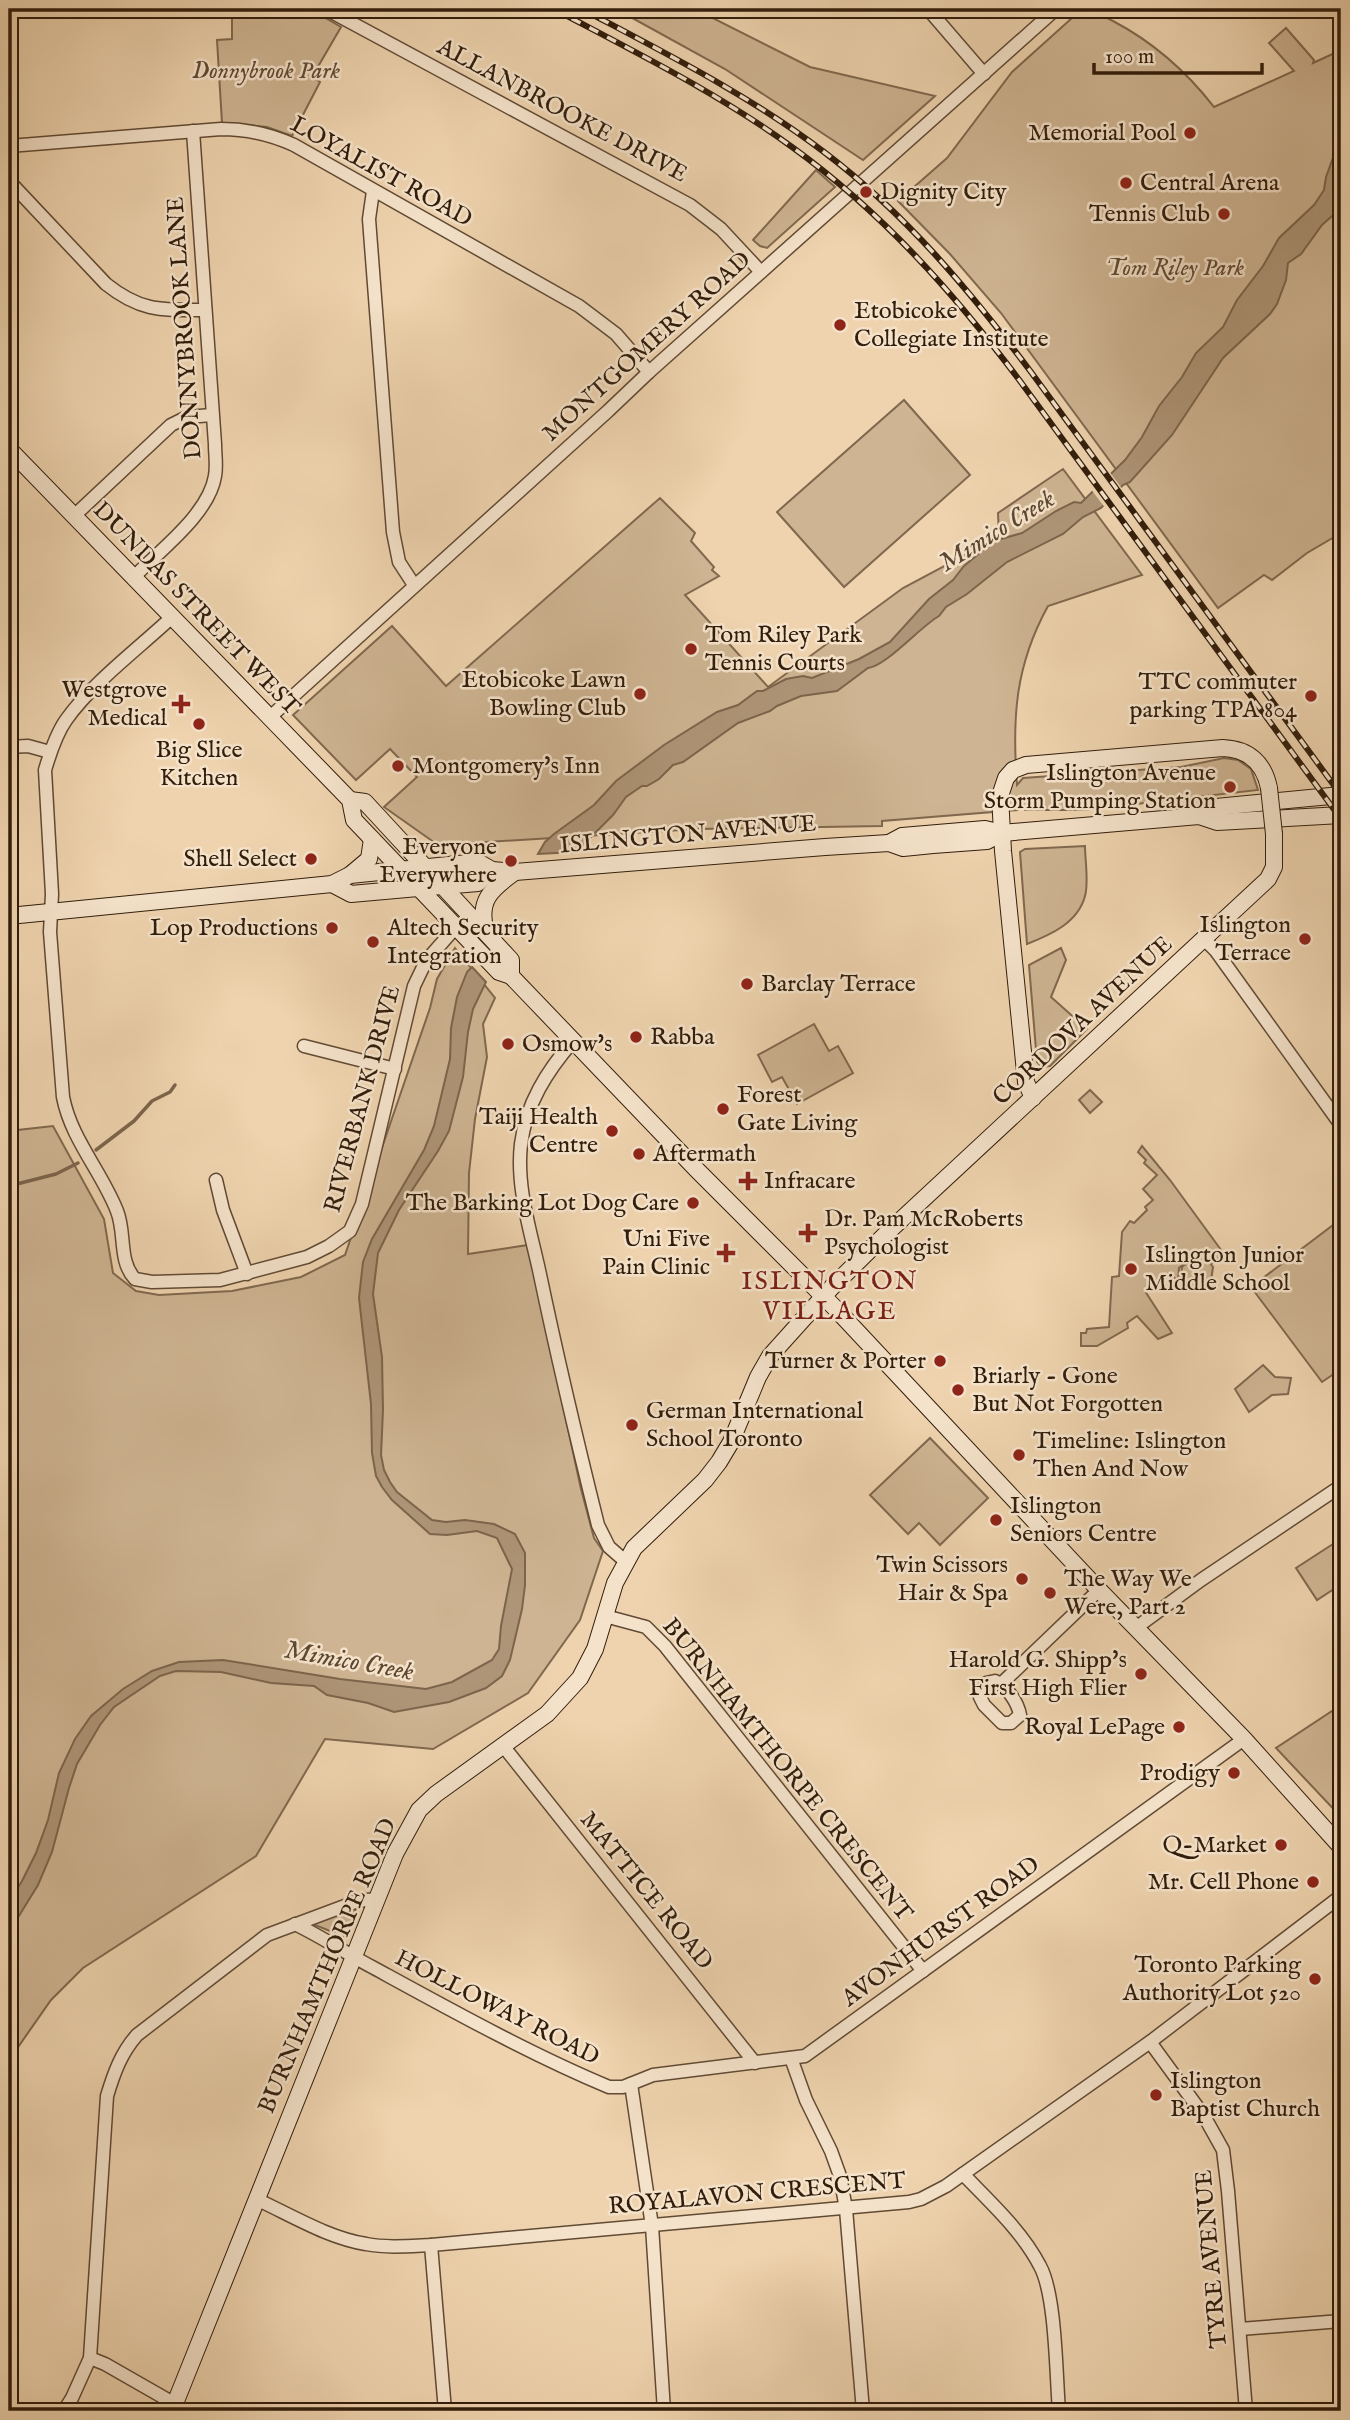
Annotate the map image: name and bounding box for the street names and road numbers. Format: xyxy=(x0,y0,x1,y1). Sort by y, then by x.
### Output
street label: ALLANBROOKE DRIVE xyxy=(431,31,693,190)
street label: LOYALIST ROAD xyxy=(285,109,477,235)
street label: DONNYBROOK LANE xyxy=(160,196,210,460)
street label: MONTGOMERY ROAD xyxy=(536,245,758,449)
street label: DUNDAS STREET WEST xyxy=(86,495,307,723)
street label: ISLINGTON AVENUE xyxy=(558,808,818,862)
street label: CORDOVA AVENUE xyxy=(986,930,1180,1112)
street label: RIVERBANK DRIVE xyxy=(318,982,408,1216)
street label: BURNHAMTHORPE CRESCENT xyxy=(655,1612,919,1928)
street label: MATTICE ROAD xyxy=(573,1805,719,1977)
street label: BURNHAMTHORPE ROAD xyxy=(252,1814,404,2118)
street label: AVONHURST ROAD xyxy=(835,1850,1046,2015)
street label: HOLLOWAY ROAD xyxy=(389,1943,605,2073)
street label: ROYALAVON CRESCENT xyxy=(607,2166,908,2222)
street label: TYRE AVENUE xyxy=(1189,2168,1235,2350)

